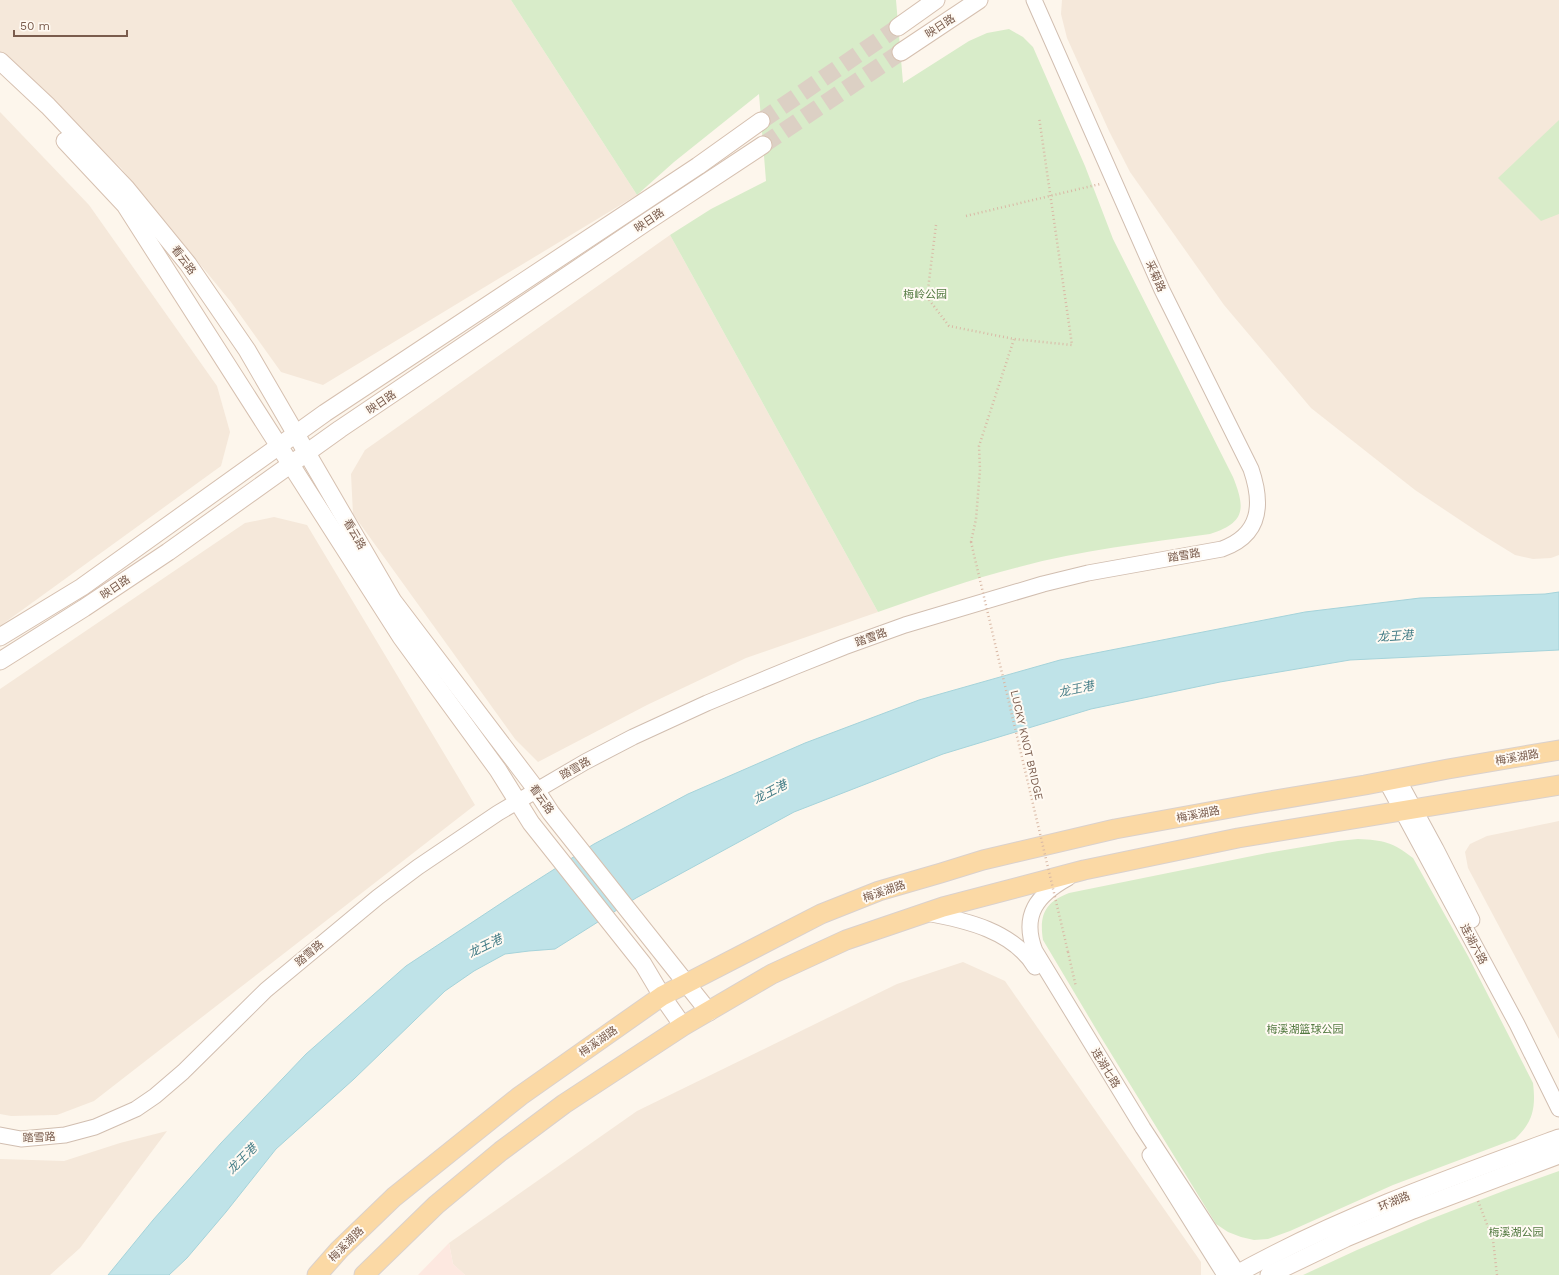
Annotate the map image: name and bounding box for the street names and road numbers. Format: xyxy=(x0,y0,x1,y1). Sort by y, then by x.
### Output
street label: 映日路 xyxy=(923,12,958,41)
street label: 映日路 xyxy=(632,206,667,235)
street label: 看云路 xyxy=(168,243,199,277)
street label: 采菊路 xyxy=(1143,258,1168,294)
street label: 映日路 xyxy=(364,388,399,417)
street label: 看云路 xyxy=(341,517,368,552)
street label: 踏雪路 xyxy=(1167,546,1201,565)
street label: 映日路 xyxy=(98,573,133,602)
street label: 踏雪路 xyxy=(853,626,889,649)
street label: LUCKY KNOT BRIDGE xyxy=(1008,689,1046,801)
street label: 梅溪湖路 xyxy=(1494,747,1540,768)
street label: 踏雪路 xyxy=(558,755,593,782)
street label: 看云路 xyxy=(527,782,556,817)
street label: 梅溪湖路 xyxy=(1175,804,1221,825)
street label: 梅溪湖路 xyxy=(861,878,907,905)
street label: 连湖六路 xyxy=(1457,922,1490,967)
street label: 踏雪路 xyxy=(293,938,326,969)
street label: 梅溪湖路 xyxy=(577,1023,620,1059)
street label: 连湖七路 xyxy=(1089,1046,1122,1090)
street label: 踏雪路 xyxy=(22,1130,56,1145)
street label: 环湖路 xyxy=(1376,1189,1412,1214)
street label: 梅溪湖路 xyxy=(326,1224,367,1265)

